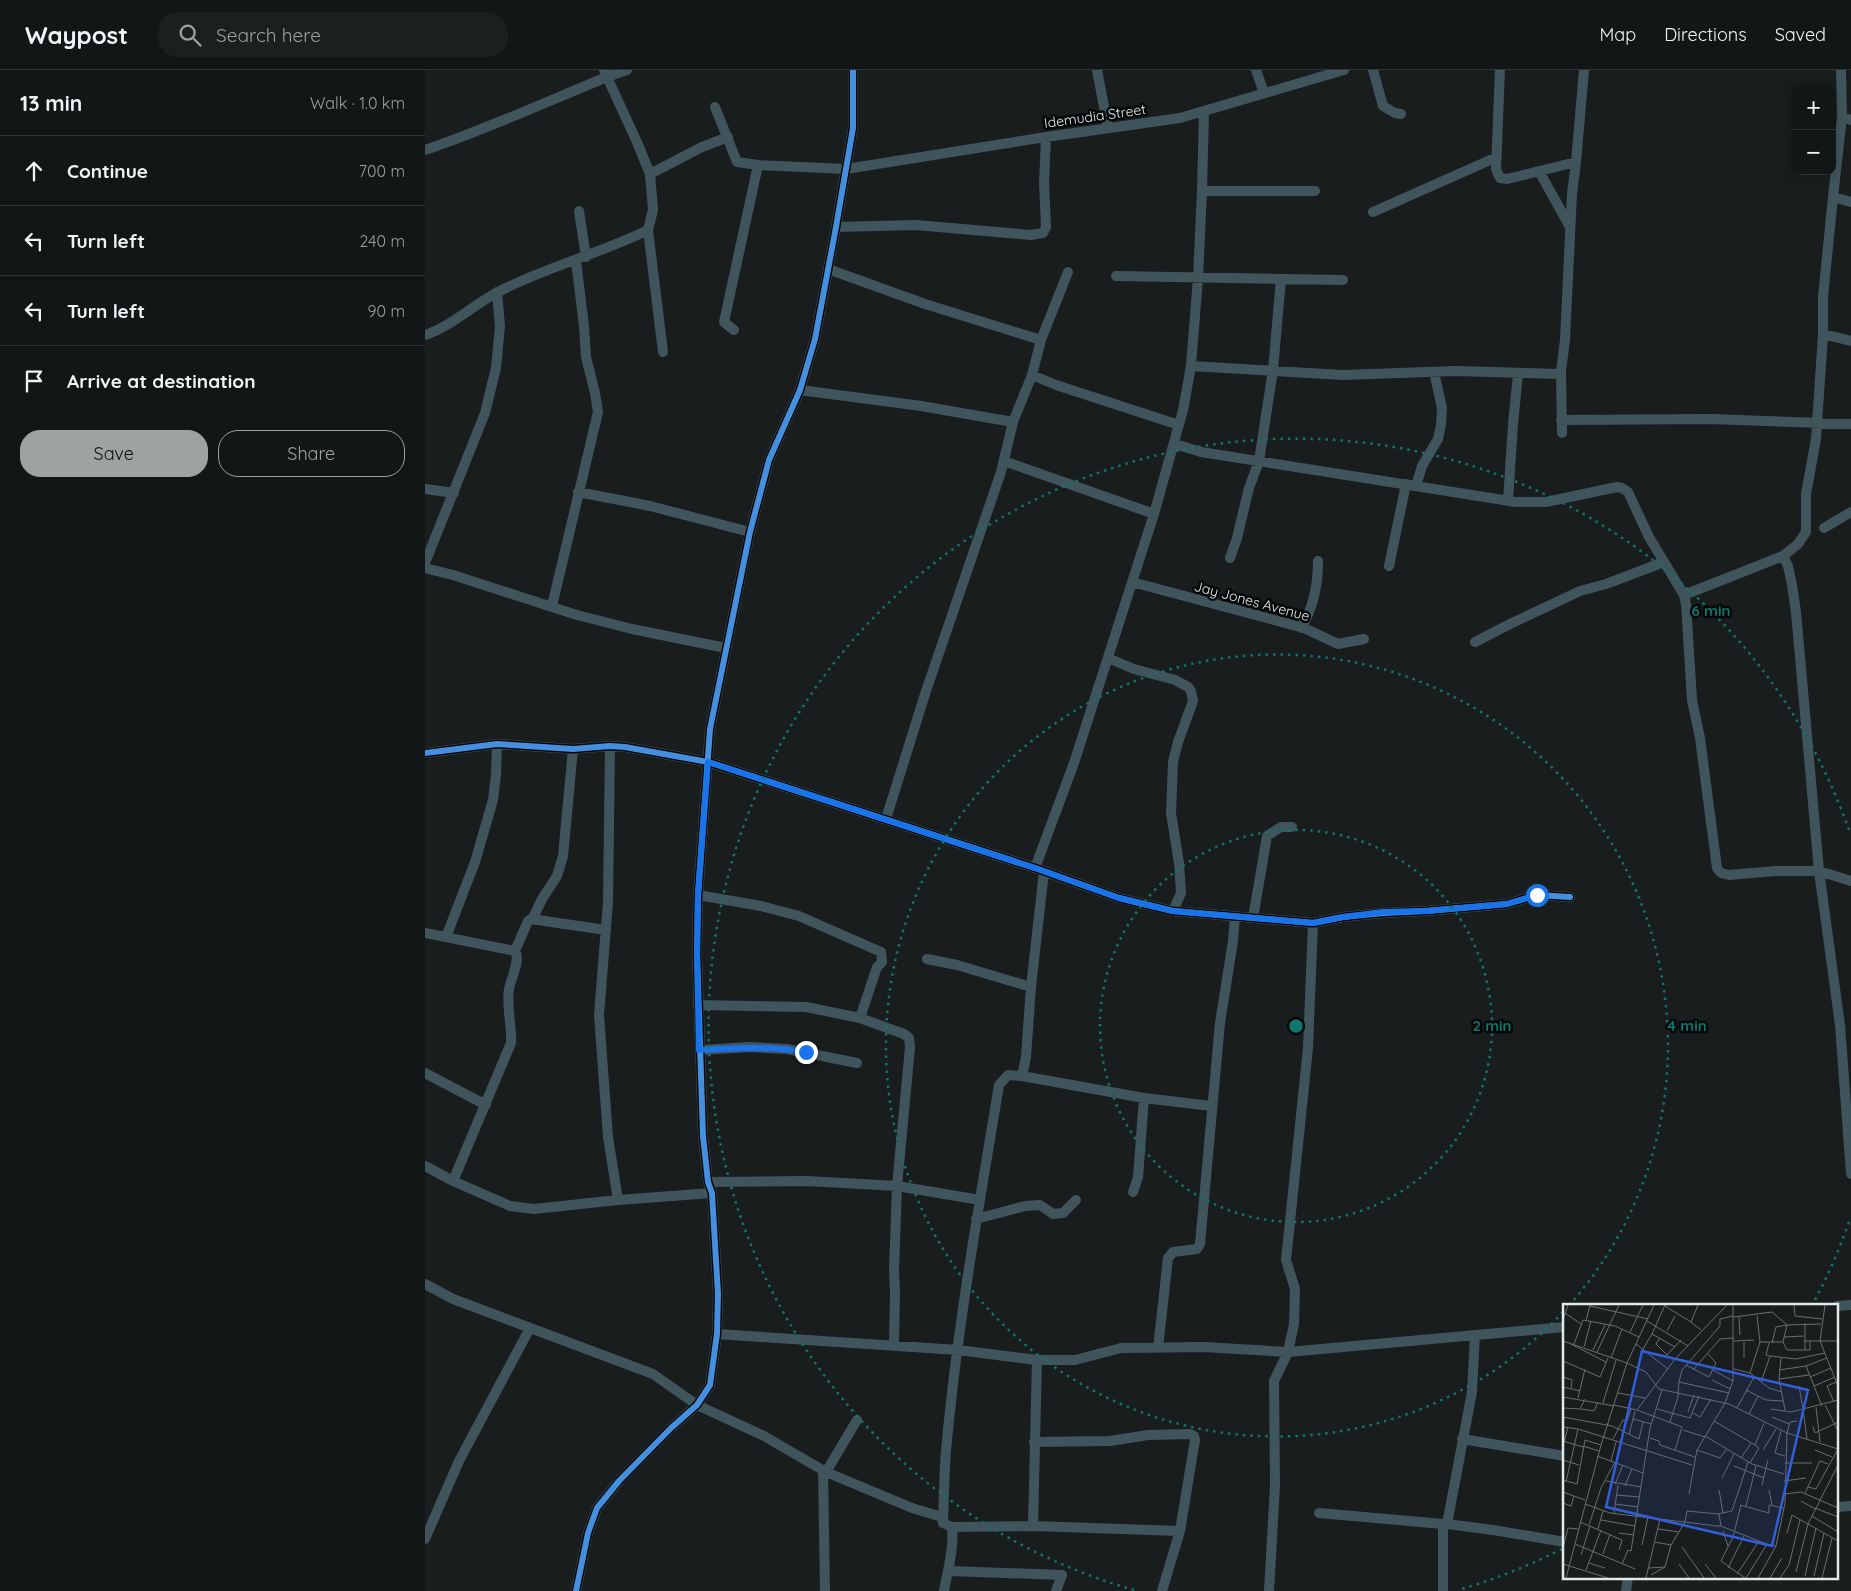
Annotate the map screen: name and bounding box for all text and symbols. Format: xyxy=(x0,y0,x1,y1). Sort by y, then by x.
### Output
search box xyxy=(158,12,508,57)
text: Waypost xyxy=(25,20,128,50)
icon: search xyxy=(176,21,204,49)
text: Search here xyxy=(216,23,321,47)
text: Map xyxy=(1599,23,1636,46)
text: Directions xyxy=(1664,23,1747,46)
text: Saved xyxy=(1775,23,1826,46)
map controls xyxy=(1791,85,1836,175)
button: + xyxy=(1791,85,1836,130)
text: 13 min xyxy=(20,90,82,116)
text: Walk · 1.0 km xyxy=(310,93,405,113)
street label: Idemudia Street xyxy=(1043,100,1147,132)
button: − xyxy=(1791,130,1836,175)
icon: ahead xyxy=(20,157,48,185)
text: Continue xyxy=(67,159,148,183)
text: 700 m xyxy=(359,161,405,181)
icon: left xyxy=(20,227,48,255)
text: Turn left xyxy=(67,229,145,253)
text: 240 m xyxy=(359,231,405,251)
icon: left xyxy=(20,297,48,325)
text: Turn left xyxy=(67,299,145,323)
text: 90 m xyxy=(368,301,405,321)
icon: arrive xyxy=(20,367,48,395)
text: Arrive at destination xyxy=(67,369,256,393)
button: Save xyxy=(20,430,208,477)
button: Share xyxy=(218,430,405,477)
street label: Jay Jones Avenue xyxy=(1192,577,1312,625)
text: 6 min xyxy=(1692,601,1730,620)
route start xyxy=(1526,884,1549,907)
text: 2 min xyxy=(1472,1016,1512,1035)
text: 4 min xyxy=(1667,1016,1707,1035)
centre of rings xyxy=(1287,1017,1305,1035)
route end xyxy=(795,1041,818,1064)
inset map xyxy=(1563,1304,1839,1578)

